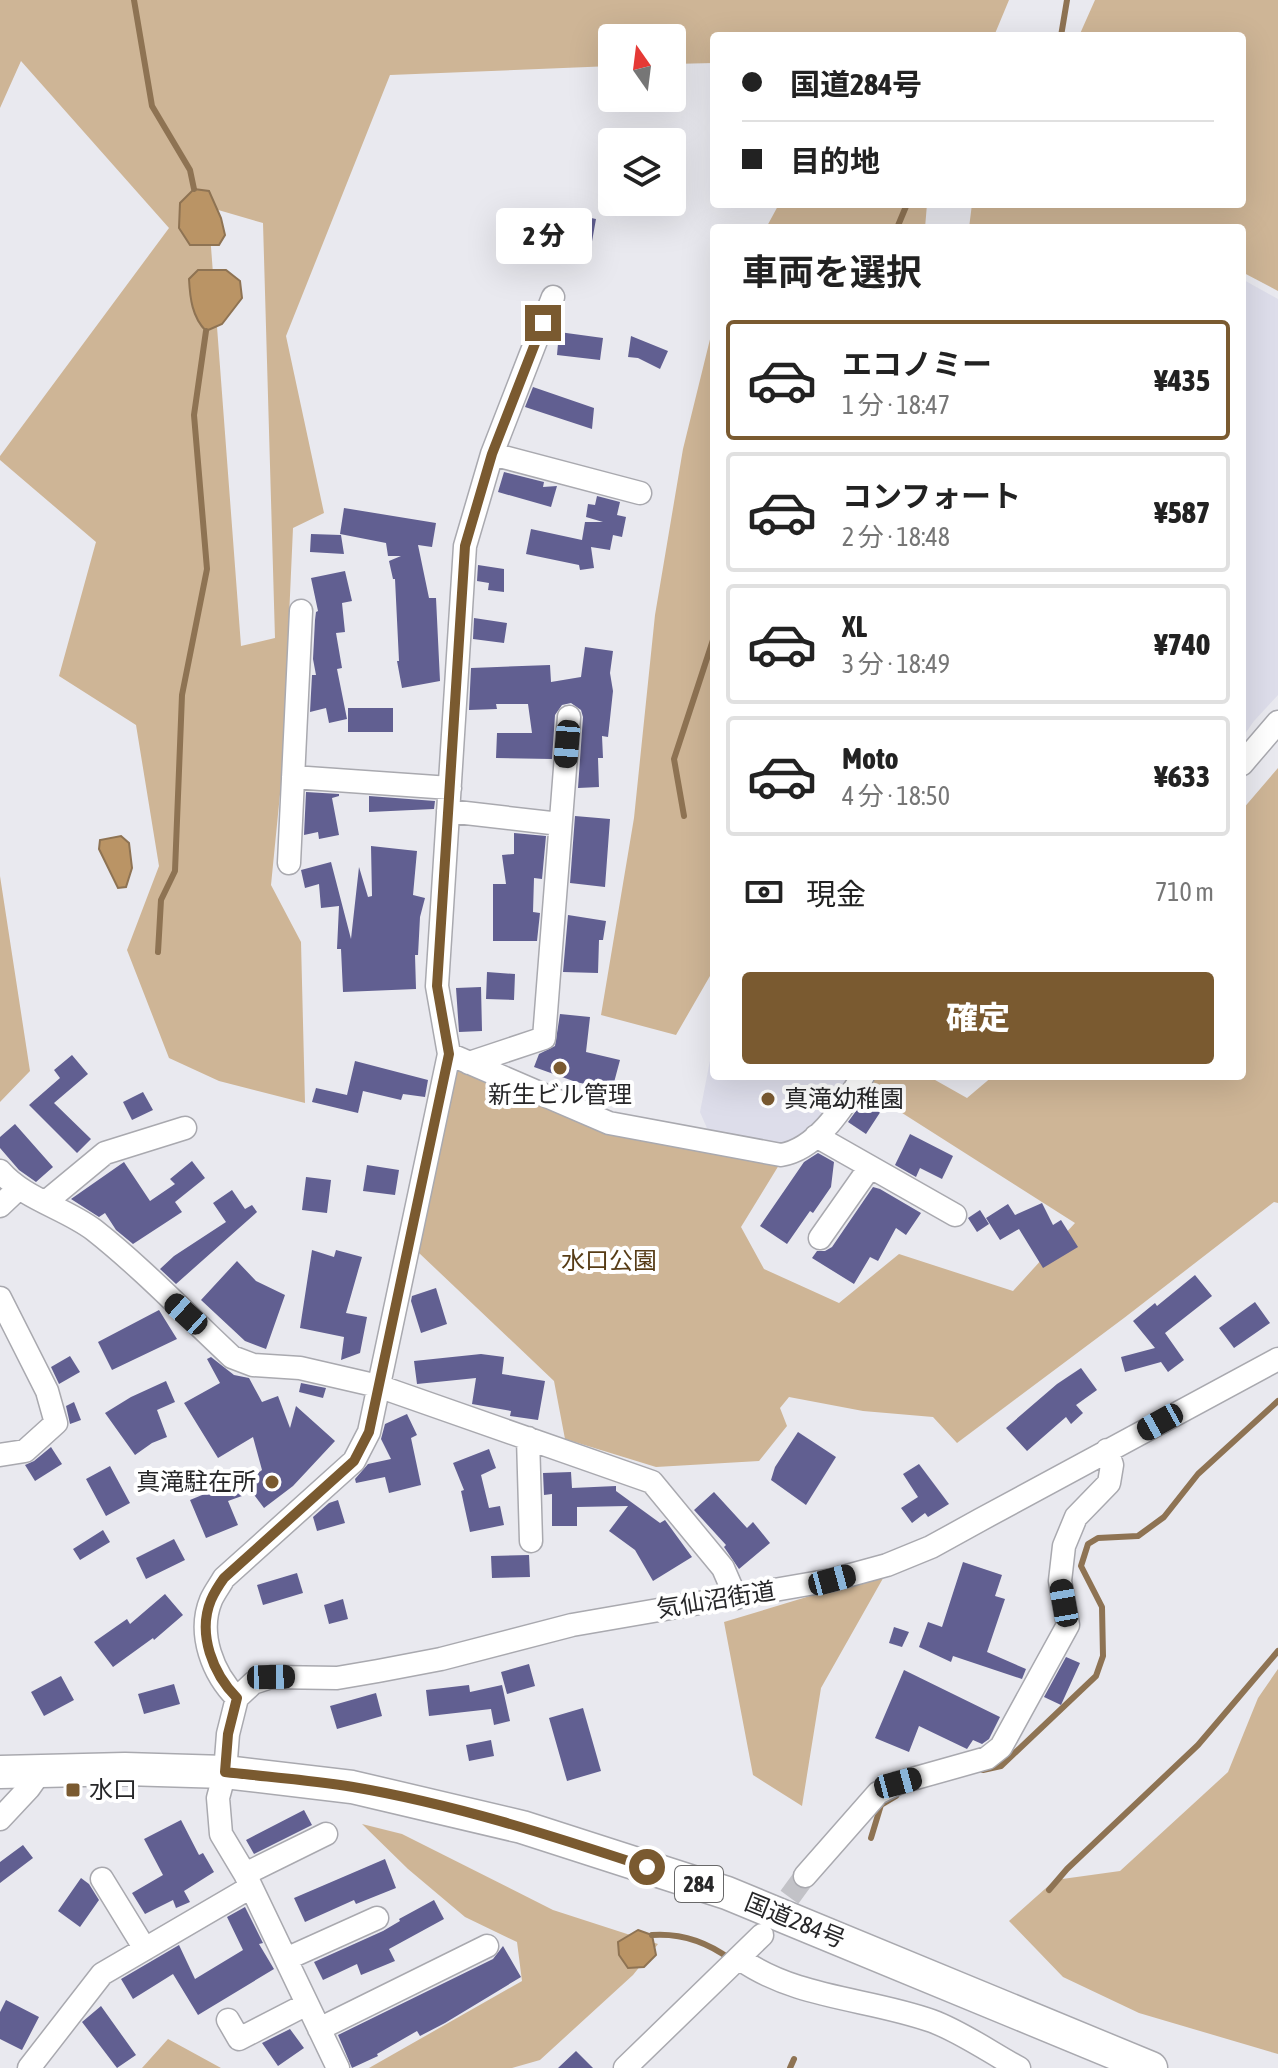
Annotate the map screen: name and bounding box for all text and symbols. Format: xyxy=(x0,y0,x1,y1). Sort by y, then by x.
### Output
north arrow xyxy=(598,24,686,112)
map controls xyxy=(598,24,686,216)
text: 国道284号 xyxy=(790,67,922,101)
button: layers xyxy=(598,128,686,216)
text: 目的地 xyxy=(790,144,880,178)
callout: 2 分 xyxy=(495,207,591,263)
text: 2 分 xyxy=(523,221,565,251)
text: 車両を選択 xyxy=(742,251,922,293)
route end xyxy=(525,305,561,341)
icon: car xyxy=(746,344,818,416)
text: エコノミー xyxy=(842,347,992,381)
text: ¥435 xyxy=(1154,363,1210,397)
text: 1 分 · 18:47 xyxy=(842,390,950,420)
icon: car xyxy=(746,476,818,548)
text: コンフォート xyxy=(842,479,1021,513)
text: ¥587 xyxy=(1154,495,1210,529)
text: 2 分 · 18:48 xyxy=(842,522,950,552)
icon: car xyxy=(746,608,818,680)
text: XL xyxy=(842,609,867,643)
text: ¥740 xyxy=(1154,627,1210,661)
text: 3 分 · 18:49 xyxy=(842,649,950,679)
car xyxy=(553,719,581,769)
icon: car xyxy=(746,740,818,812)
text: Moto xyxy=(842,741,899,775)
text: ¥633 xyxy=(1154,759,1210,793)
text: 4 分 · 18:50 xyxy=(842,781,950,811)
icon: cash xyxy=(742,870,786,914)
text: 現金 xyxy=(806,877,866,911)
text: 710 m xyxy=(1155,877,1214,907)
button: 確定 xyxy=(742,972,1214,1064)
marker: 新生ビル管理 xyxy=(551,1059,569,1077)
place label: 新生ビル管理 xyxy=(488,1081,632,1108)
place label: 真滝幼稚園 xyxy=(784,1085,904,1112)
marker: 真滝幼稚園 xyxy=(759,1090,777,1108)
park label: 水口公園 xyxy=(561,1247,657,1274)
car xyxy=(160,1289,212,1339)
car xyxy=(1133,1400,1187,1444)
place label: 真滝駐在所 xyxy=(136,1468,256,1495)
marker: 真滝駐在所 xyxy=(263,1473,281,1491)
car xyxy=(806,1562,858,1598)
street label: 気仙沼街道 xyxy=(655,1577,777,1622)
car xyxy=(1048,1577,1080,1629)
car xyxy=(247,1665,295,1689)
car xyxy=(872,1765,924,1801)
place label: 水口 xyxy=(89,1776,137,1803)
marker: 水口 xyxy=(64,1781,82,1799)
route start xyxy=(629,1849,665,1885)
road number: 284 xyxy=(675,1866,723,1902)
street label: 国道284号 xyxy=(741,1888,849,1953)

